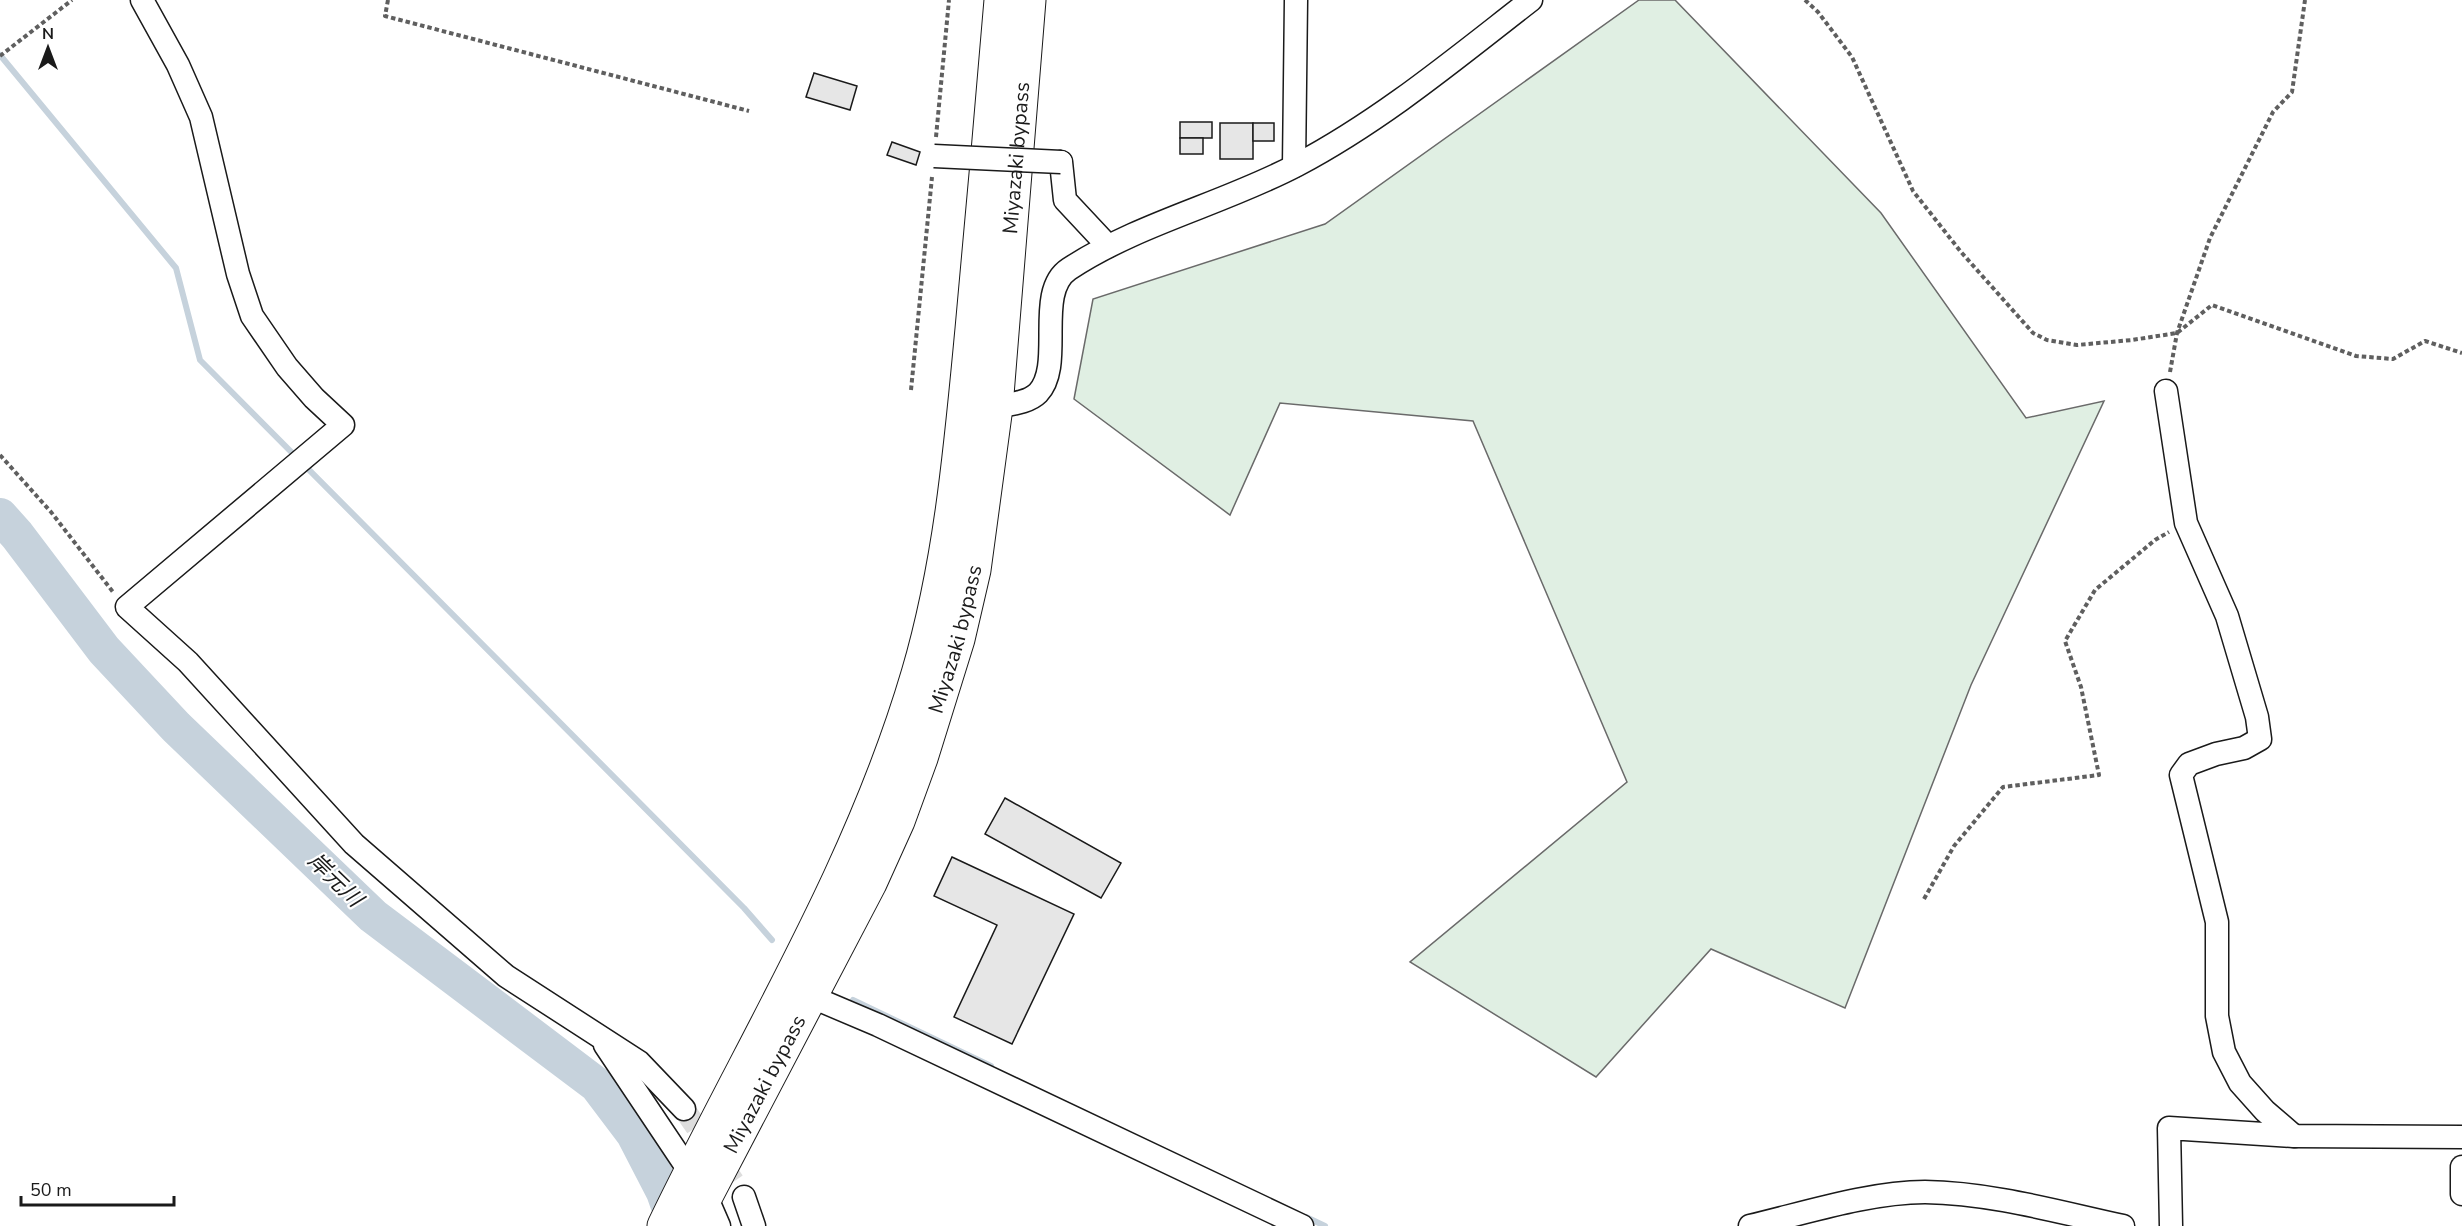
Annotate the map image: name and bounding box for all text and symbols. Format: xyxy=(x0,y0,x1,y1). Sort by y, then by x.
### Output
north arrow xyxy=(18,18,78,78)
text: N xyxy=(42,23,54,45)
street label: Miyazaki bypass xyxy=(996,81,1036,235)
street label: Miyazaki bypass xyxy=(922,562,989,717)
water label: 岸元川 xyxy=(301,846,371,915)
street label: Miyazaki bypass xyxy=(717,1010,812,1158)
scale bar xyxy=(21,1169,174,1207)
text: 50 m xyxy=(30,1178,72,1202)

